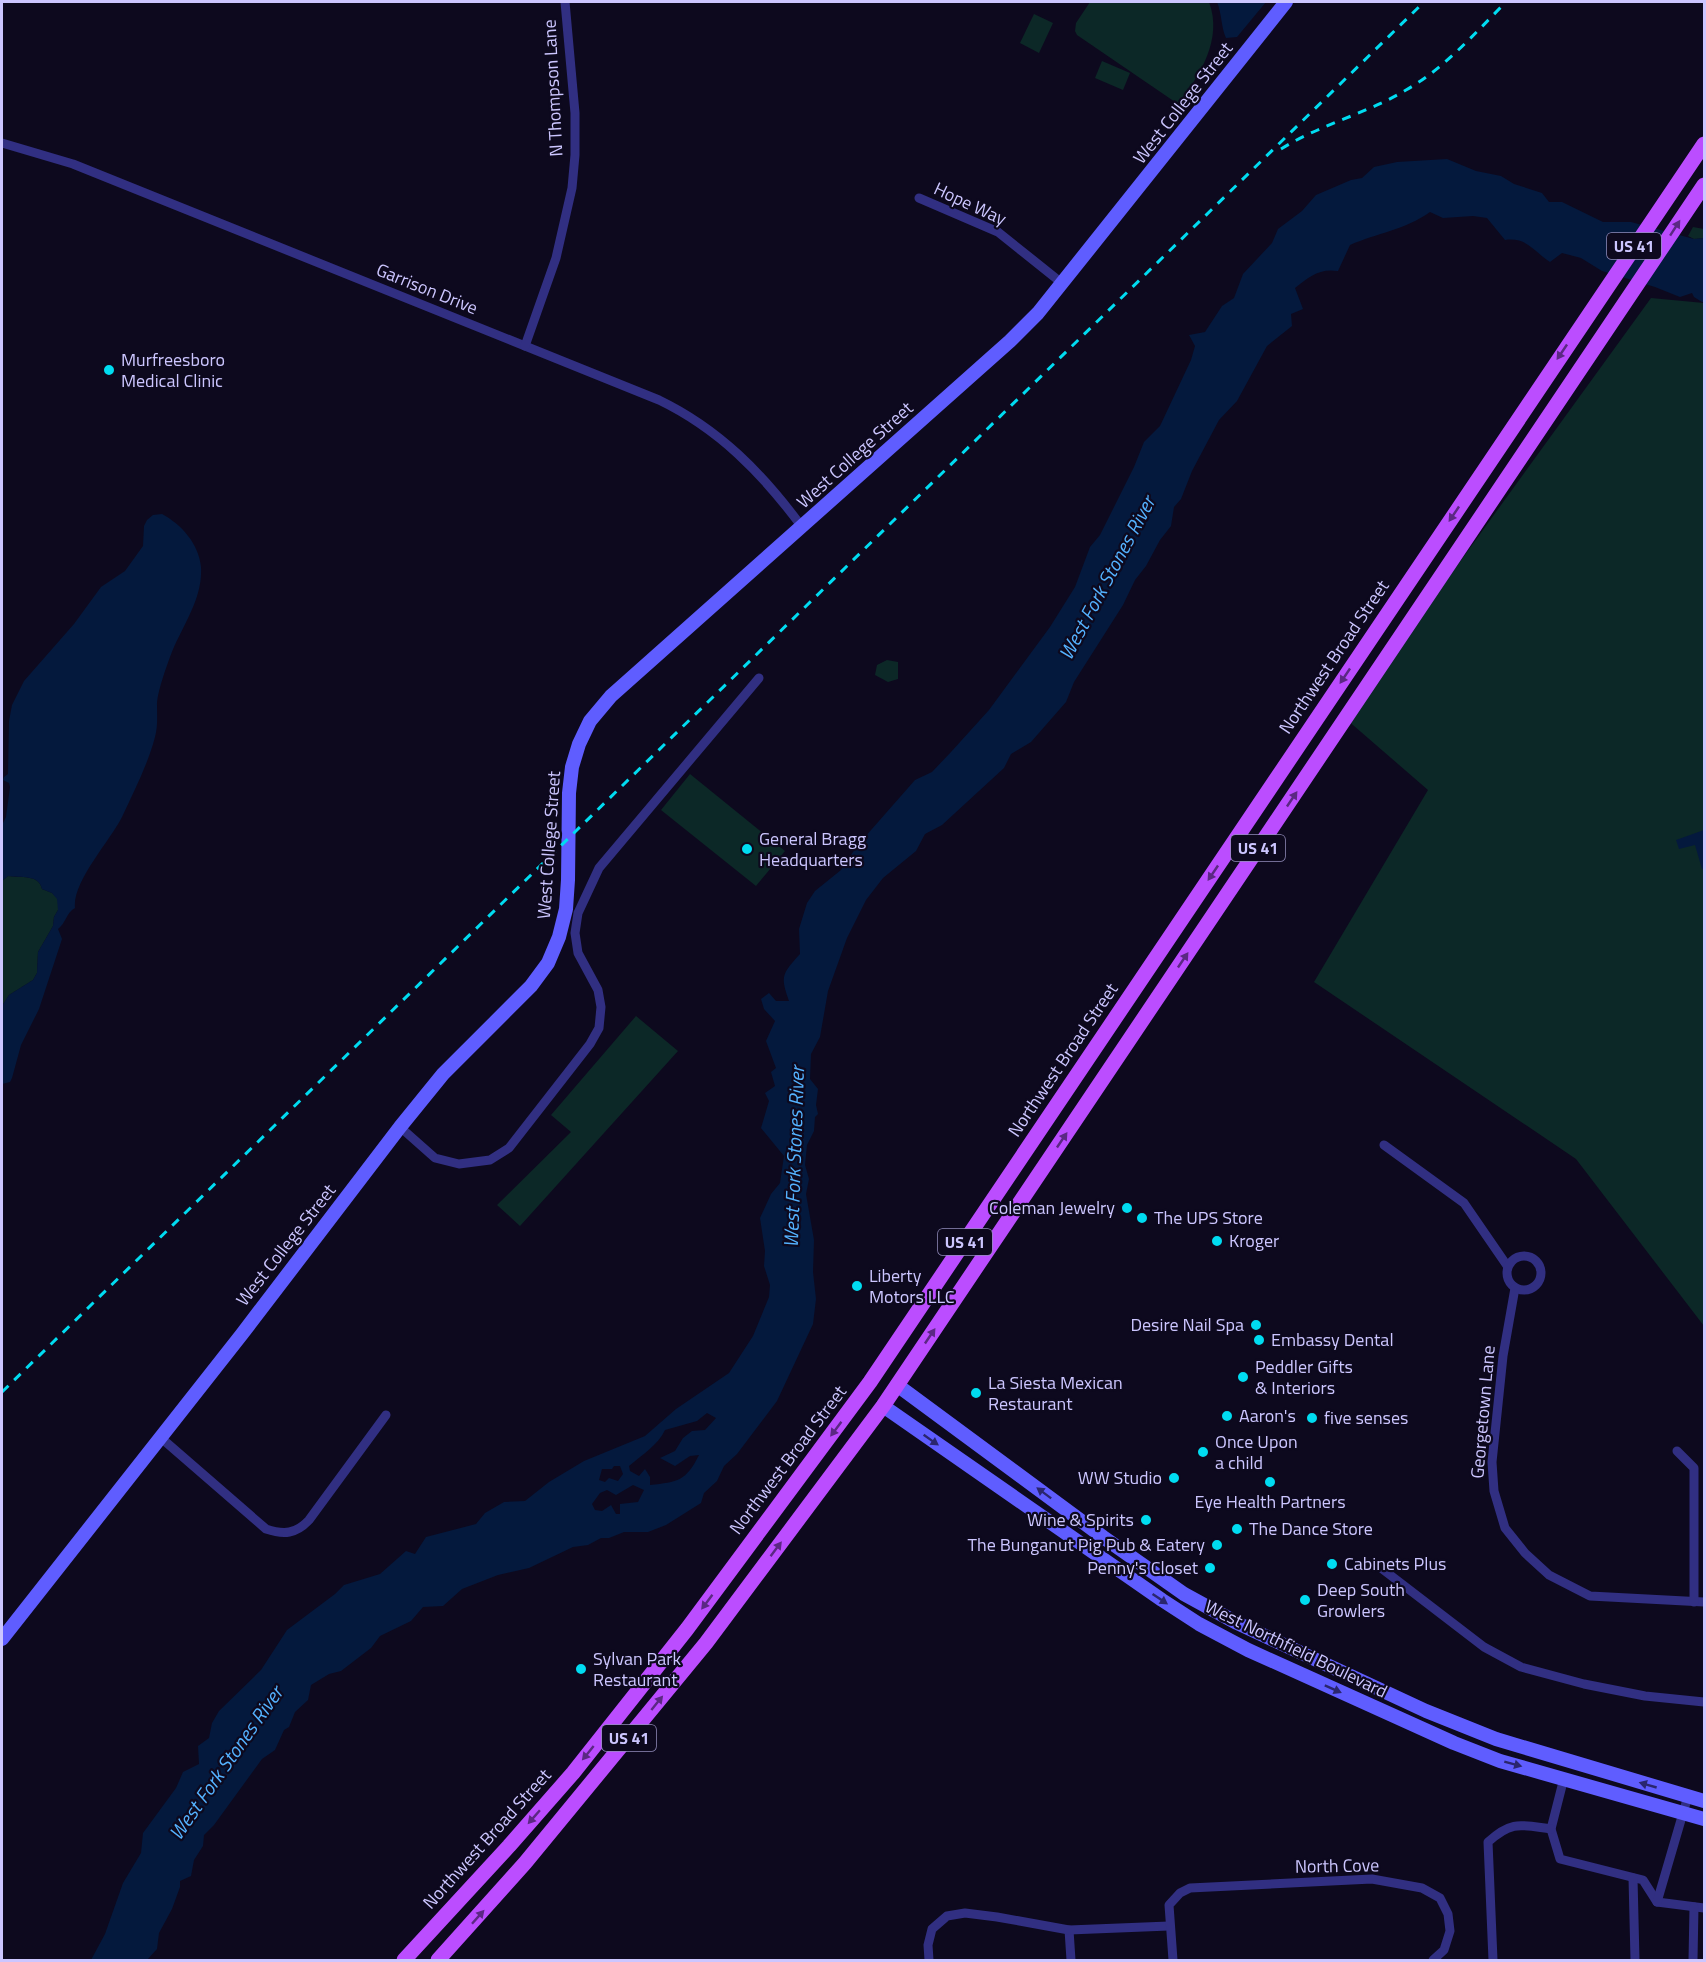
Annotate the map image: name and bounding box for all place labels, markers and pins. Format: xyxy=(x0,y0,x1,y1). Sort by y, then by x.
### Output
place label: Murfreesboro Medical Clinic xyxy=(121,346,225,394)
marker: Murfreesboro Medical Clinic xyxy=(102,363,116,377)
place label: General Bragg Headquarters xyxy=(759,825,866,873)
marker: General Bragg Headquarters xyxy=(740,842,754,856)
place label: Coleman Jewelry xyxy=(989,1194,1115,1221)
marker: Coleman Jewelry xyxy=(1120,1201,1134,1215)
place label: The UPS Store xyxy=(1154,1204,1263,1231)
marker: The UPS Store xyxy=(1135,1211,1149,1225)
place label: Kroger xyxy=(1229,1227,1279,1254)
marker: Kroger xyxy=(1210,1234,1224,1248)
place label: Liberty Motors LLC xyxy=(869,1262,955,1310)
marker: Liberty Motors LLC xyxy=(850,1279,864,1293)
place label: Desire Nail Spa xyxy=(1130,1311,1244,1338)
marker: Desire Nail Spa xyxy=(1249,1318,1263,1332)
place label: Embassy Dental xyxy=(1271,1326,1394,1353)
marker: Embassy Dental xyxy=(1252,1333,1266,1347)
place label: Peddler Gifts & Interiors xyxy=(1255,1353,1353,1401)
place label: La Siesta Mexican Restaurant xyxy=(988,1369,1123,1417)
marker: Peddler Gifts & Interiors xyxy=(1236,1370,1250,1384)
marker: La Siesta Mexican Restaurant xyxy=(969,1386,983,1400)
place label: Aaron's xyxy=(1239,1402,1296,1429)
place label: five senses xyxy=(1324,1404,1408,1431)
marker: Aaron's xyxy=(1220,1409,1234,1423)
marker: five senses xyxy=(1305,1411,1319,1425)
place label: Once Upon a child xyxy=(1215,1428,1298,1476)
marker: Once Upon a child xyxy=(1196,1445,1210,1459)
place label: WW Studio xyxy=(1078,1464,1162,1491)
marker: WW Studio xyxy=(1167,1471,1181,1485)
marker: Eye Health Partners xyxy=(1263,1475,1277,1489)
place label: Eye Health Partners xyxy=(1194,1488,1346,1515)
place label: Wine & Spirits xyxy=(1027,1506,1134,1533)
marker: Wine & Spirits xyxy=(1139,1513,1153,1527)
place label: The Dance Store xyxy=(1249,1515,1373,1542)
marker: The Dance Store xyxy=(1230,1522,1244,1536)
place label: The Bunganut Pig Pub & Eatery xyxy=(968,1531,1205,1558)
marker: The Bunganut Pig Pub & Eatery xyxy=(1210,1538,1224,1552)
place label: Cabinets Plus xyxy=(1344,1550,1446,1577)
place label: Penny's Closet xyxy=(1087,1554,1199,1581)
marker: Cabinets Plus xyxy=(1325,1557,1339,1571)
marker: Penny's Closet xyxy=(1203,1561,1217,1575)
place label: Deep South Growlers xyxy=(1317,1576,1405,1624)
marker: Deep South Growlers xyxy=(1298,1593,1312,1607)
place label: Sylvan Park Restaurant xyxy=(593,1645,681,1693)
marker: Sylvan Park Restaurant xyxy=(574,1662,588,1676)

